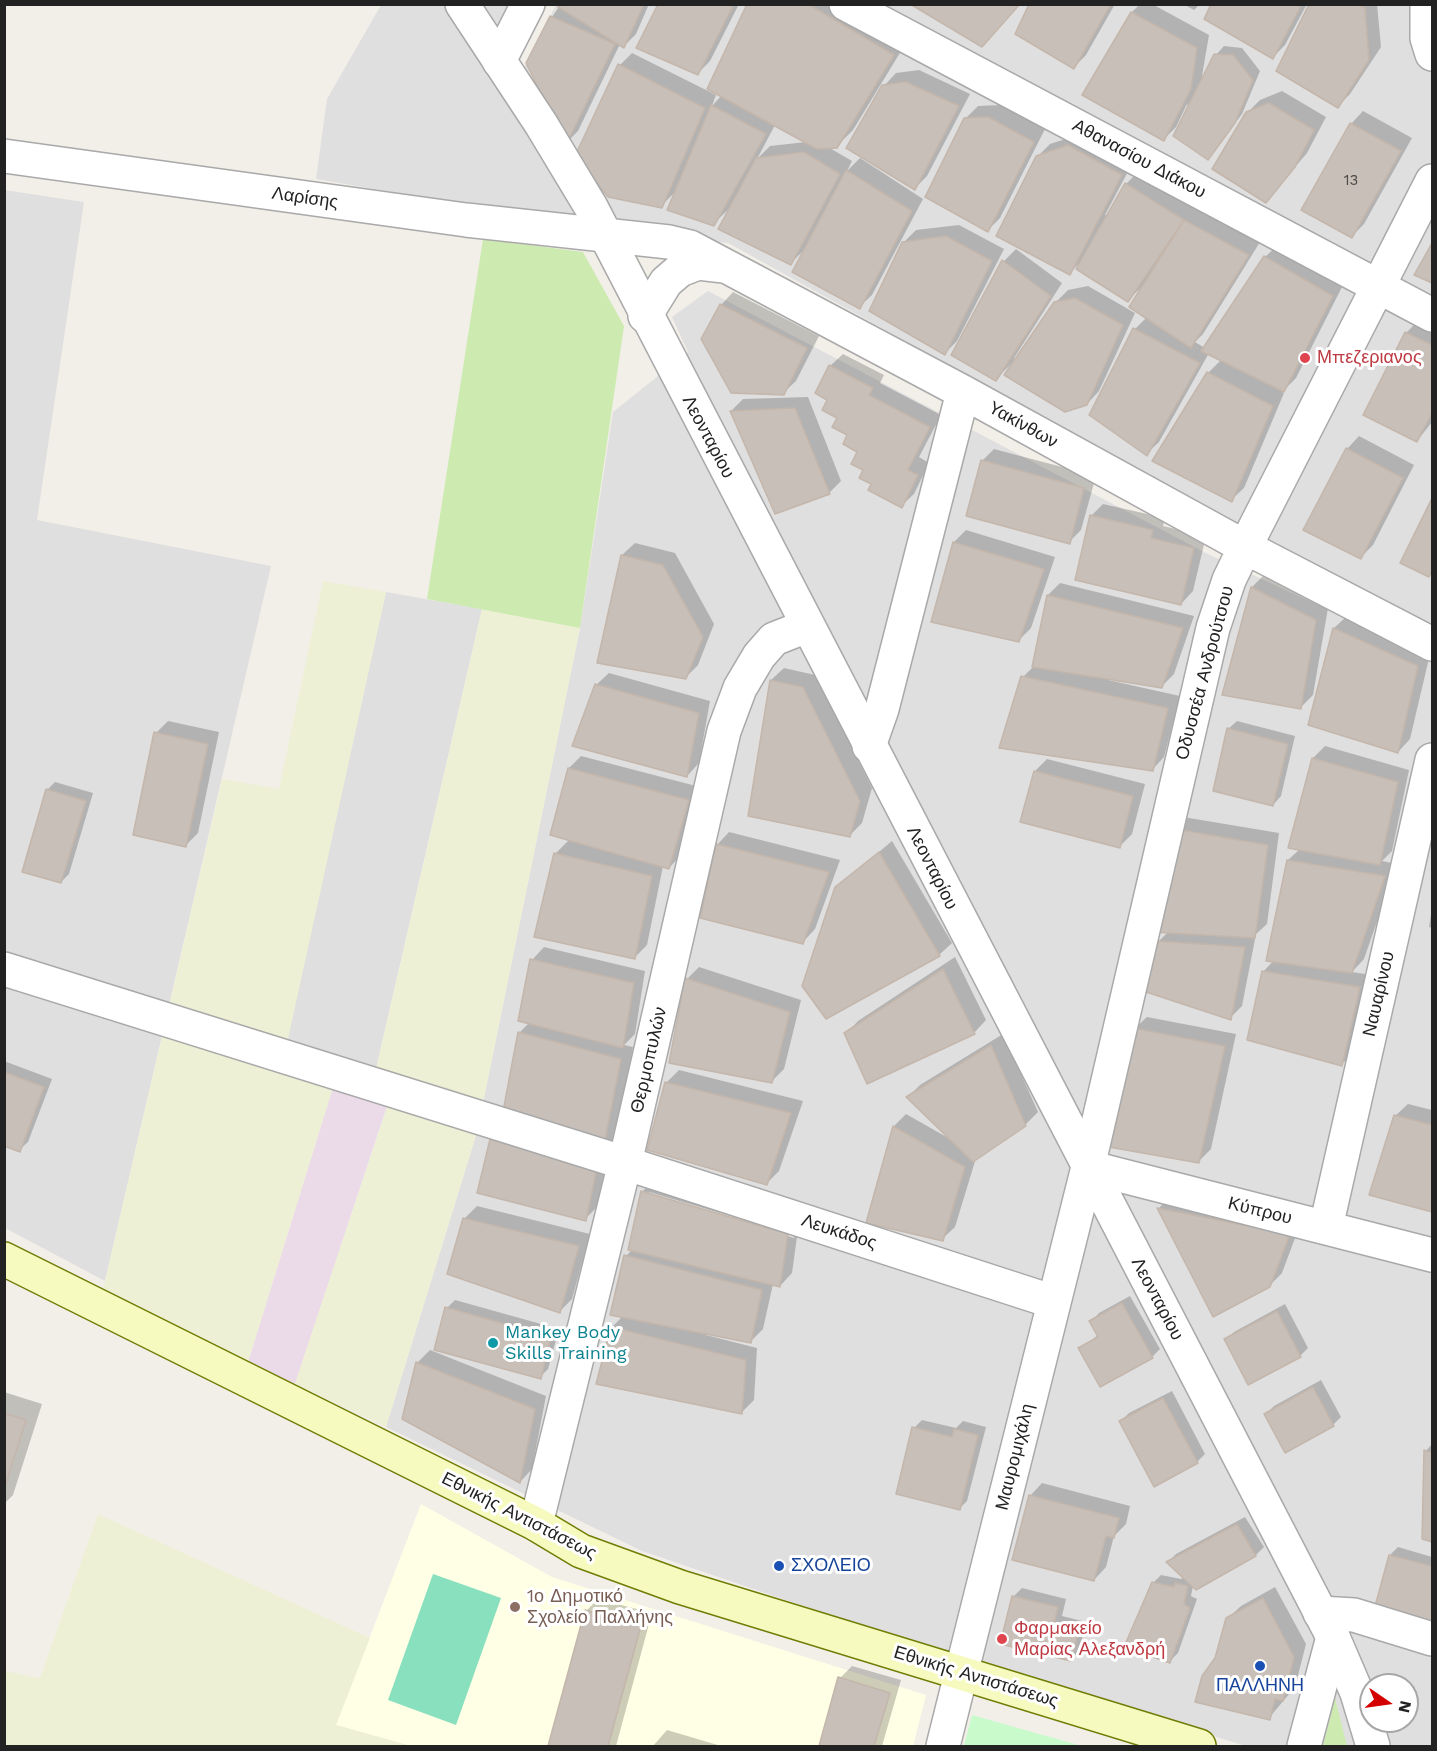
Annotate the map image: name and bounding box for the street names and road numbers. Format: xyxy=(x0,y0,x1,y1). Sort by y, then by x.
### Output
street label: Αθανασίου Διάκου xyxy=(1069,115,1209,203)
street label: Λαρίσης xyxy=(271,183,339,213)
street label: Λεονταρίου xyxy=(677,392,739,482)
street label: Υακίνθων xyxy=(985,397,1061,453)
street label: Οδυσσέα Ανδρούτσου xyxy=(1171,584,1239,762)
street label: Λεονταρίου xyxy=(902,823,962,913)
street label: Ναυαρίνου xyxy=(1359,949,1399,1039)
street label: Θερμοπυλών xyxy=(626,1005,672,1115)
street label: Κύπρου xyxy=(1226,1193,1294,1229)
street label: Λευκάδος xyxy=(799,1210,879,1254)
street label: Λεονταρίου xyxy=(1126,1254,1188,1344)
street label: Μαυρομιχάλη xyxy=(991,1401,1039,1513)
street label: Εθνικής Αντιστάσεως xyxy=(438,1468,600,1564)
street label: Εθνικής Αντιστάσεως xyxy=(891,1642,1061,1712)

